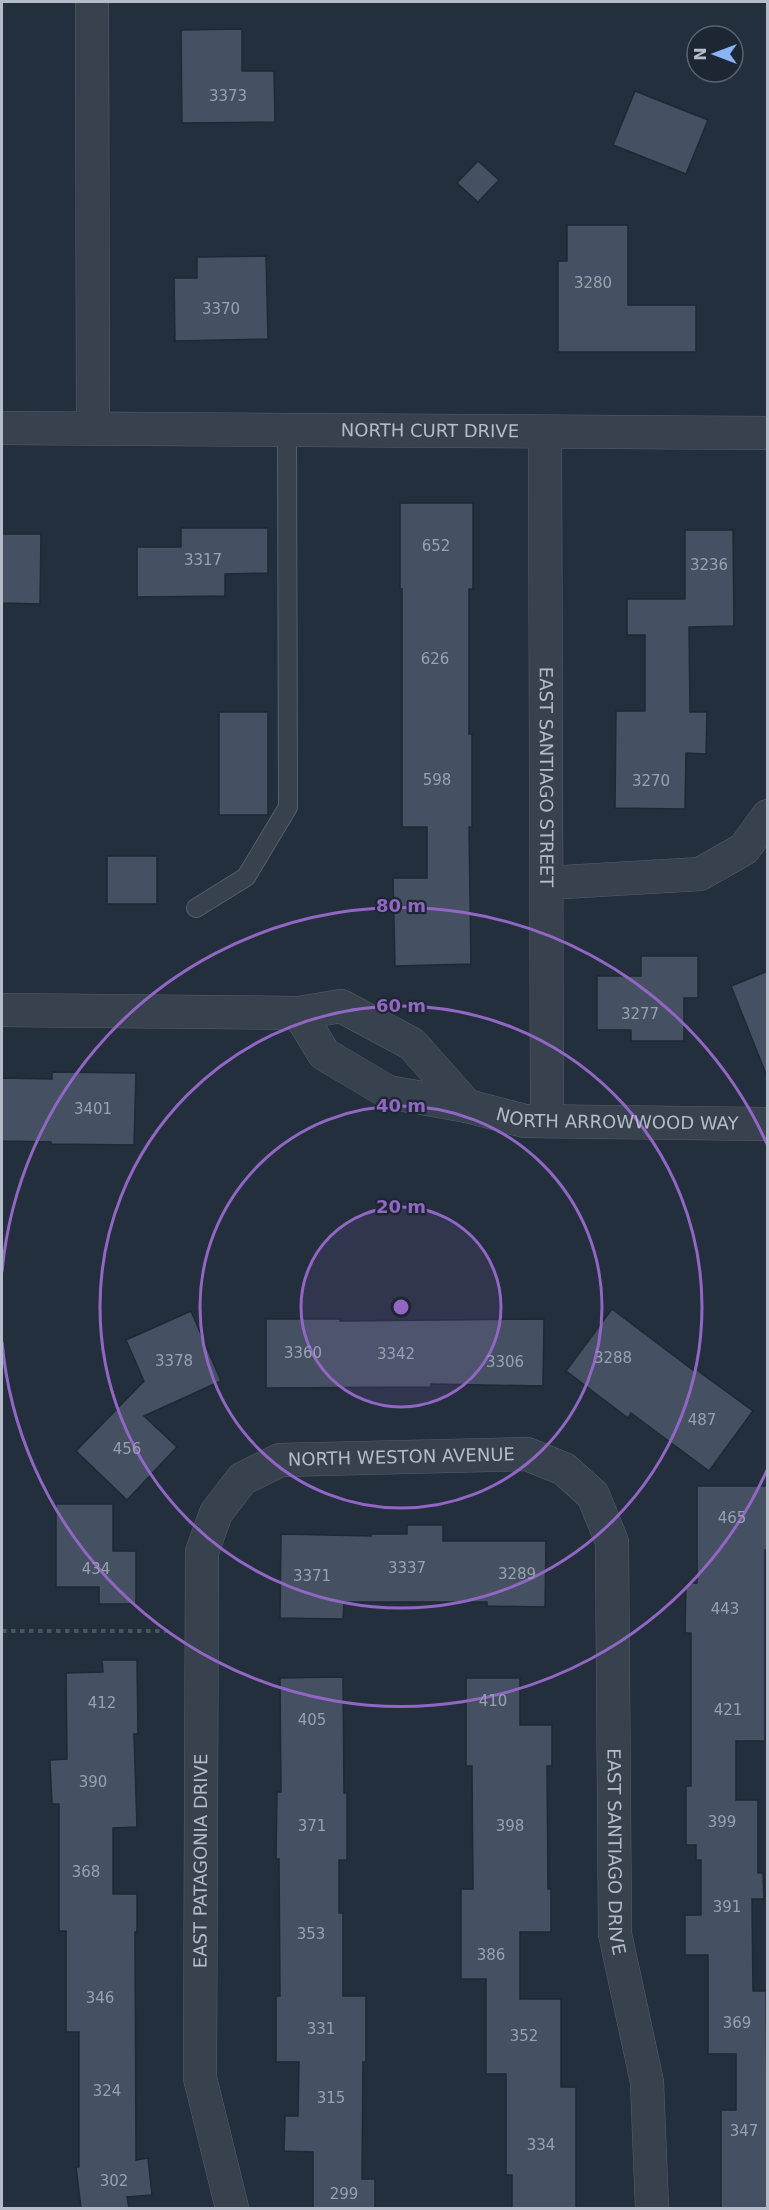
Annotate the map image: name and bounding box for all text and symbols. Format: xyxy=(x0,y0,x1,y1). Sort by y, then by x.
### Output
north arrow xyxy=(685,24,745,84)
text: N xyxy=(691,47,710,61)
house number: 3373 xyxy=(209,87,247,105)
house number: 3280 xyxy=(574,274,612,292)
house number: 3370 xyxy=(202,300,240,318)
street label: NORTH CURT DRIVE xyxy=(341,419,519,441)
house number: 652 xyxy=(422,537,450,555)
house number: 3317 xyxy=(184,551,222,569)
house number: 3236 xyxy=(690,556,728,574)
house number: 626 xyxy=(421,650,449,668)
street label: EAST SANTIAGO STREET xyxy=(536,667,557,888)
house number: 598 xyxy=(423,771,451,789)
house number: 3270 xyxy=(632,772,670,790)
text: 80 m xyxy=(376,895,426,916)
text: 60 m xyxy=(376,995,426,1016)
house number: 3277 xyxy=(621,1005,659,1023)
text: 40 m xyxy=(376,1095,426,1116)
house number: 3401 xyxy=(74,1100,112,1118)
street label: NORTH ARROWWOOD WAY xyxy=(494,1103,740,1134)
text: 20 m xyxy=(376,1196,426,1217)
centre of rings xyxy=(391,1297,411,1317)
house number: 3360 xyxy=(284,1344,322,1362)
house number: 3342 xyxy=(377,1345,415,1363)
house number: 3288 xyxy=(594,1349,632,1367)
house number: 3378 xyxy=(155,1352,193,1370)
house number: 3306 xyxy=(486,1353,524,1371)
house number: 487 xyxy=(688,1411,716,1429)
house number: 456 xyxy=(113,1440,141,1458)
street label: NORTH WESTON AVENUE xyxy=(288,1443,515,1470)
house number: 465 xyxy=(718,1509,746,1527)
house number: 3337 xyxy=(388,1559,426,1577)
house number: 434 xyxy=(82,1560,110,1578)
house number: 3289 xyxy=(498,1565,536,1583)
house number: 3371 xyxy=(293,1567,331,1585)
house number: 443 xyxy=(711,1600,739,1618)
house number: 410 xyxy=(479,1692,507,1710)
house number: 412 xyxy=(88,1694,116,1712)
house number: 421 xyxy=(714,1701,742,1719)
house number: 405 xyxy=(298,1711,326,1729)
street label: EAST SANTIAGO DRIVE xyxy=(604,1748,630,1957)
street label: EAST PATAGONIA DRIVE xyxy=(189,1754,211,1968)
house number: 390 xyxy=(79,1773,107,1791)
house number: 399 xyxy=(708,1813,736,1831)
house number: 371 xyxy=(298,1817,326,1835)
house number: 398 xyxy=(496,1817,524,1835)
house number: 368 xyxy=(72,1863,100,1881)
house number: 391 xyxy=(713,1898,741,1916)
house number: 353 xyxy=(297,1925,325,1943)
house number: 386 xyxy=(477,1946,505,1964)
house number: 346 xyxy=(86,1989,114,2007)
house number: 369 xyxy=(723,2014,751,2032)
house number: 331 xyxy=(307,2020,335,2038)
house number: 352 xyxy=(510,2027,538,2045)
house number: 324 xyxy=(93,2082,121,2100)
house number: 315 xyxy=(317,2089,345,2107)
house number: 347 xyxy=(730,2122,758,2140)
house number: 334 xyxy=(527,2136,555,2154)
house number: 302 xyxy=(100,2172,128,2190)
house number: 299 xyxy=(330,2185,358,2203)

